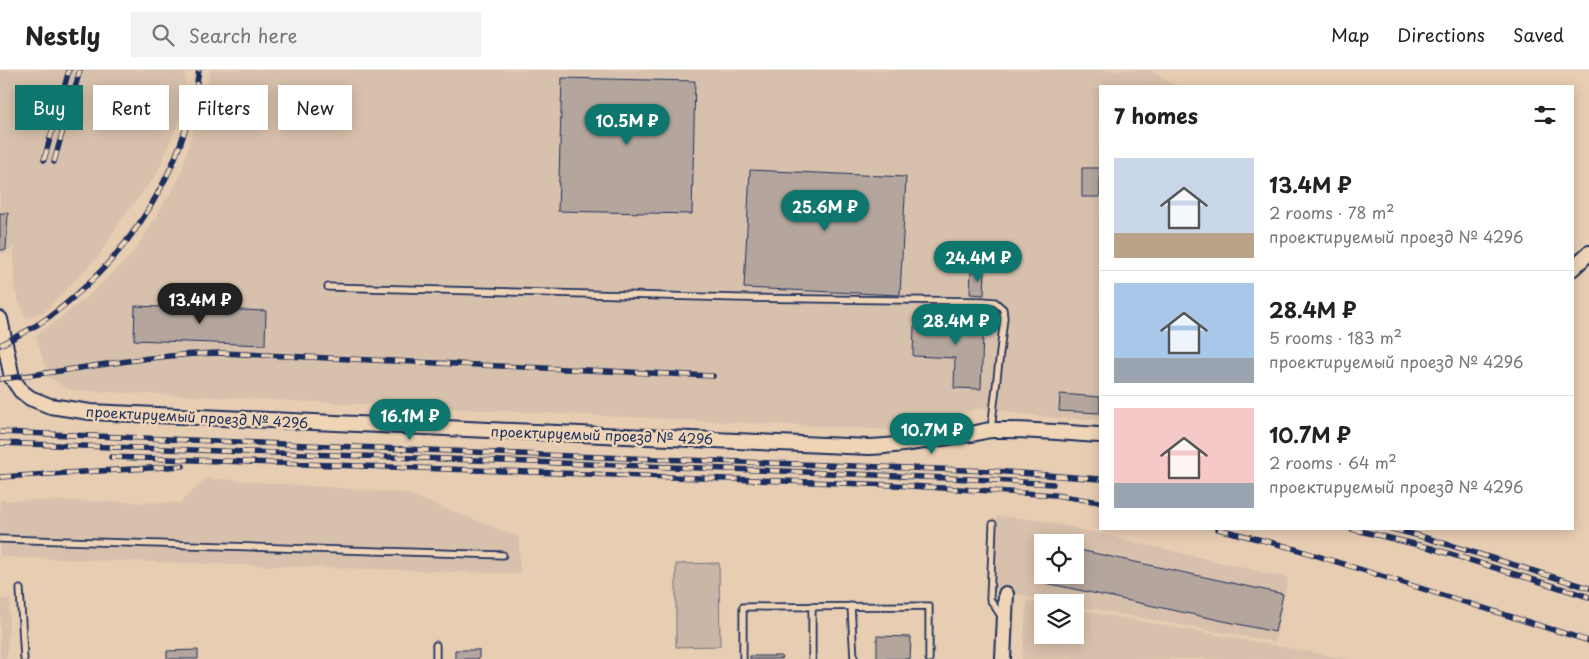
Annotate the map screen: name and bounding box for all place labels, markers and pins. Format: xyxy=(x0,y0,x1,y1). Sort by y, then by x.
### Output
pin: 10.5M ₽ xyxy=(581,104,673,146)
pin: 25.6M ₽ xyxy=(779,190,871,232)
pin: 24.4M ₽ xyxy=(932,240,1024,283)
pin: 13.4M ₽ xyxy=(154,282,246,325)
pin: 28.4M ₽ xyxy=(910,304,1002,346)
pin: 16.1M ₽ xyxy=(364,398,456,441)
pin: 10.7M ₽ xyxy=(886,412,978,455)

